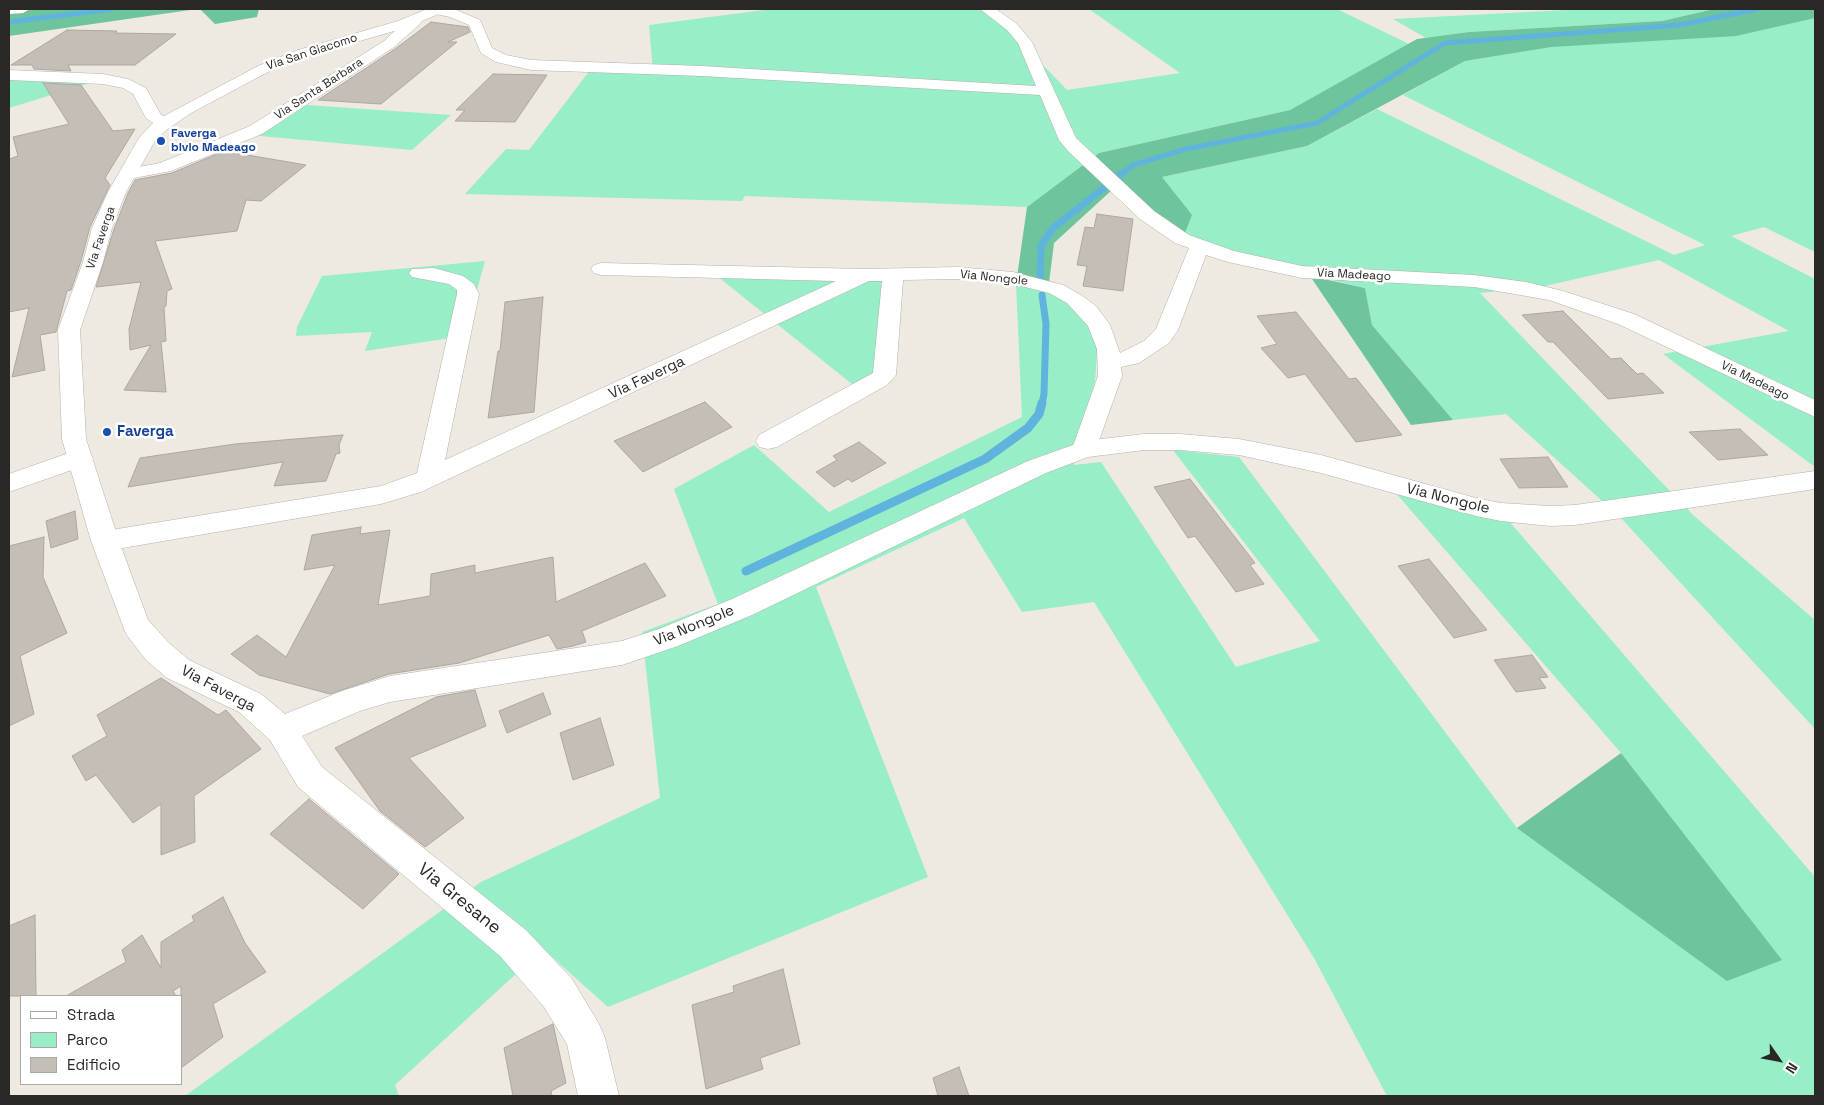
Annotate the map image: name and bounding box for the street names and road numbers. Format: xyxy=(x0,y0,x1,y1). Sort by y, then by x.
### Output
street label: Via San Giacomo xyxy=(265,30,359,74)
street label: Via Santa Barbara xyxy=(272,55,366,123)
street label: Via Faverga xyxy=(84,205,118,271)
street label: Via Madeago xyxy=(1317,266,1391,284)
street label: Via Nongole xyxy=(959,267,1029,289)
street label: Via Faverga xyxy=(606,353,688,403)
street label: Via Madeago xyxy=(1719,358,1791,404)
street label: Via Nongole xyxy=(1404,480,1492,518)
street label: Via Nongole xyxy=(651,602,737,650)
street label: Via Faverga xyxy=(178,662,258,716)
street label: Via Gresane xyxy=(413,859,505,939)

